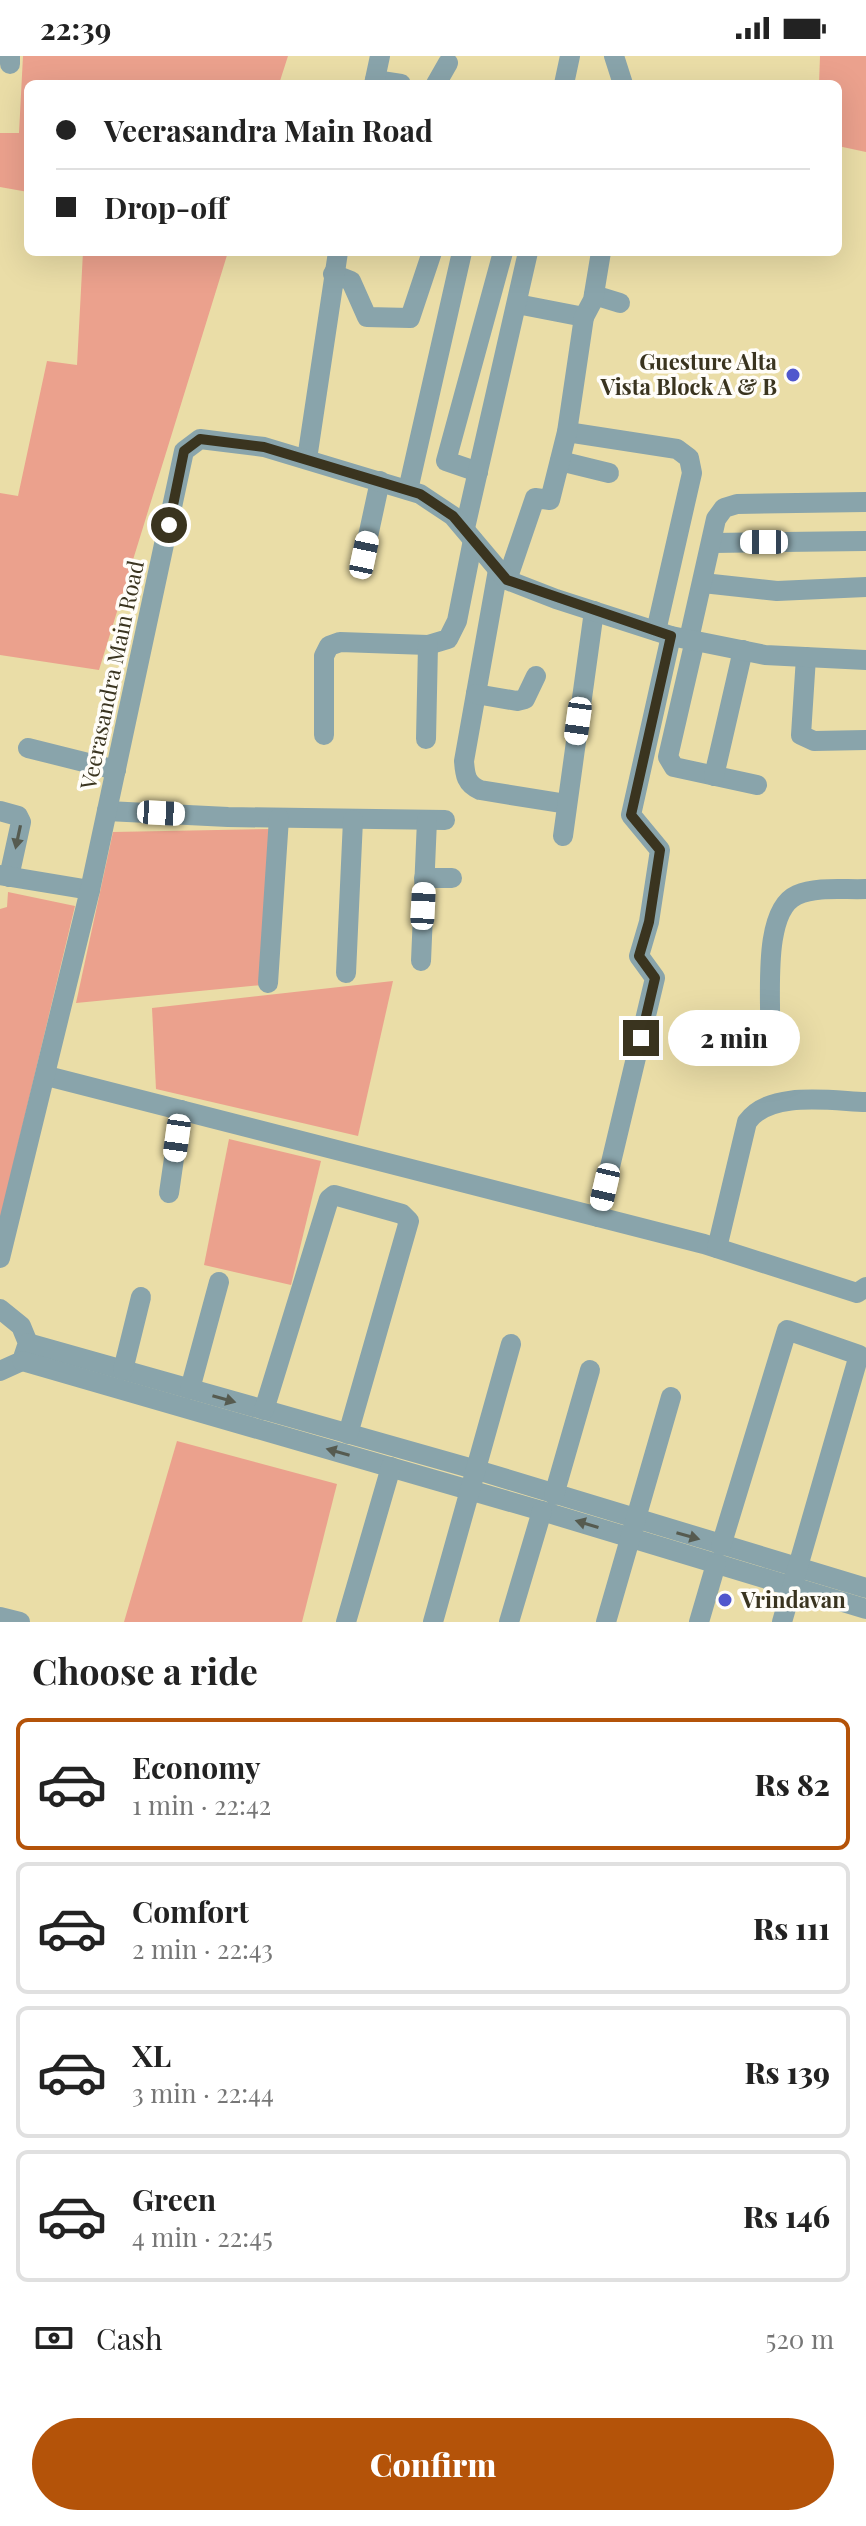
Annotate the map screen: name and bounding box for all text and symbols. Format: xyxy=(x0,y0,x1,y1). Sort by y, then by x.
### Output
text: 22:39 xyxy=(40,8,111,48)
text: Veerasandra Main Road xyxy=(104,110,433,150)
text: Drop-off xyxy=(104,187,228,227)
place label: Guesture Alta Vista Block A & B xyxy=(600,346,778,401)
marker: Guesture Alta Vista Block A & B xyxy=(784,366,802,384)
route start xyxy=(151,507,187,543)
car xyxy=(347,529,381,581)
car xyxy=(740,530,788,554)
street label: Veerasandra Main Road xyxy=(72,557,150,793)
car xyxy=(563,696,593,746)
car xyxy=(136,800,186,826)
one-way arrow xyxy=(11,825,23,850)
car xyxy=(410,881,436,931)
callout: 2 min xyxy=(669,1010,801,1066)
route end xyxy=(623,1020,659,1056)
text: 2 min xyxy=(700,1020,768,1055)
car xyxy=(162,1113,192,1163)
car xyxy=(588,1161,622,1213)
one-way arrow xyxy=(213,1393,237,1406)
one-way arrow xyxy=(325,1445,349,1458)
one-way arrow xyxy=(575,1517,599,1530)
one-way arrow xyxy=(677,1530,701,1543)
place label: Vrindavan xyxy=(740,1584,846,1614)
marker: Vrindavan xyxy=(716,1591,734,1609)
text: Choose a ride xyxy=(32,1646,258,1694)
text: Economy xyxy=(132,1747,261,1787)
icon: car xyxy=(36,1748,108,1820)
text: Rs 82 xyxy=(755,1764,830,1804)
text: 1 min · 22:42 xyxy=(132,1787,271,1822)
text: Comfort xyxy=(132,1891,249,1931)
icon: car xyxy=(36,1892,108,1964)
text: Rs 111 xyxy=(753,1908,830,1948)
text: 2 min · 22:43 xyxy=(132,1931,273,1966)
text: XL xyxy=(132,2035,171,2075)
icon: car xyxy=(36,2036,108,2108)
text: Rs 139 xyxy=(744,2052,830,2092)
text: 3 min · 22:44 xyxy=(132,2075,274,2110)
text: Green xyxy=(132,2179,216,2219)
icon: car xyxy=(36,2180,108,2252)
text: Rs 146 xyxy=(743,2196,830,2236)
text: 4 min · 22:45 xyxy=(132,2219,273,2254)
icon: cash xyxy=(32,2316,76,2360)
text: Cash xyxy=(96,2318,163,2358)
text: 520 m xyxy=(766,2321,834,2356)
button: Confirm xyxy=(32,2418,834,2510)

